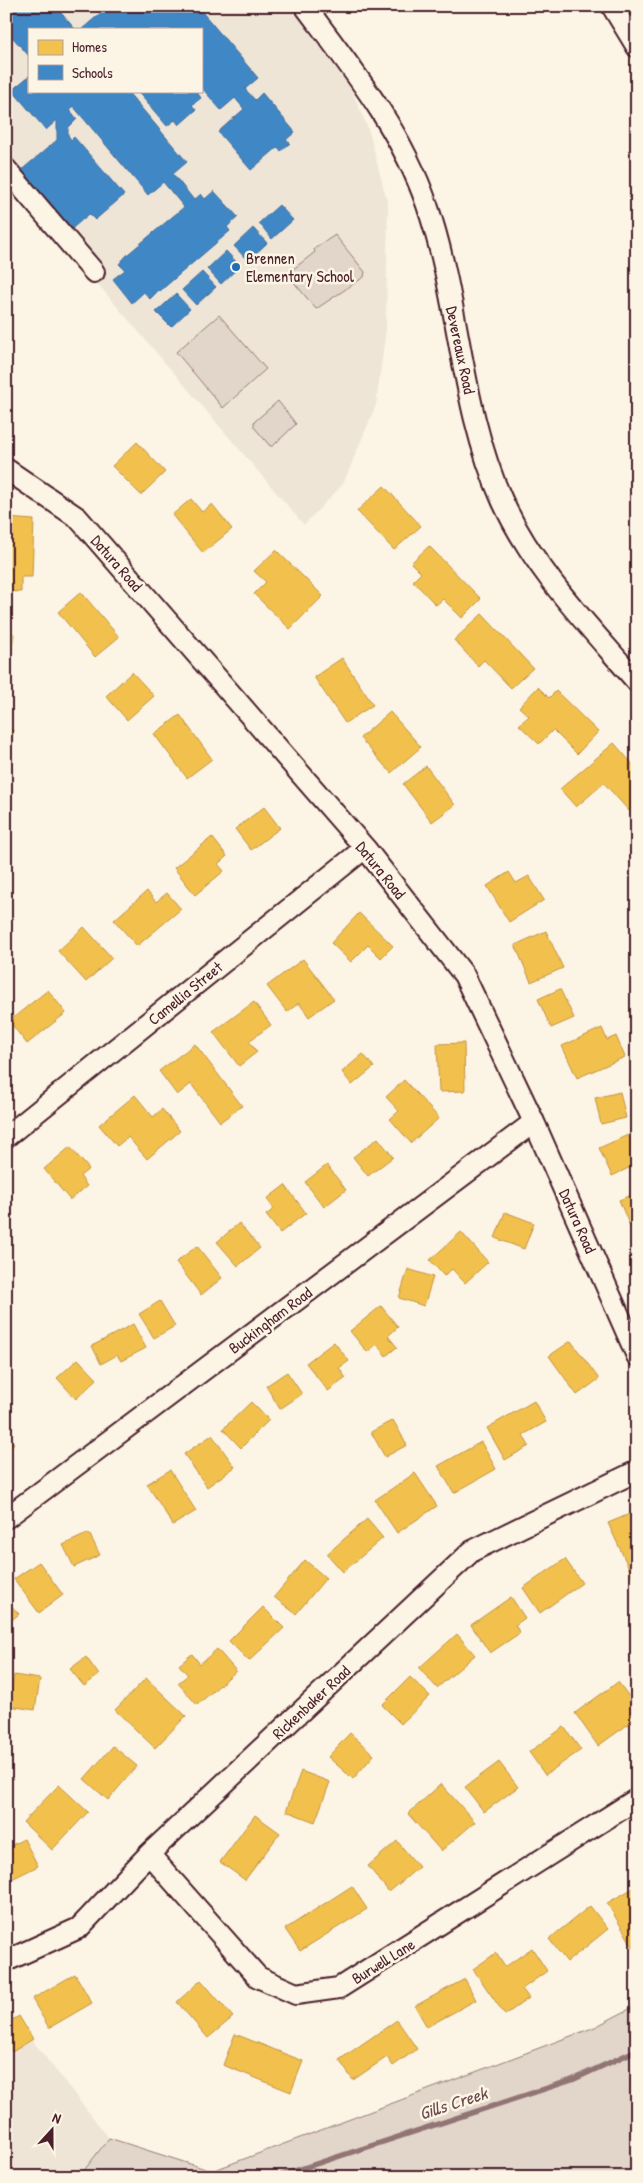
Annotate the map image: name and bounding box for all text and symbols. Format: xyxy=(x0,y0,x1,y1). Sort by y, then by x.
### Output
legend xyxy=(28,28,202,92)
text: Homes xyxy=(72,36,107,57)
text: Schools xyxy=(72,62,113,83)
place label: Brennen Elementary School xyxy=(246,247,355,287)
marker: Brennen Elementary School xyxy=(230,261,242,273)
street label: Devereaux Road xyxy=(441,304,481,396)
street label: Datura Road xyxy=(86,530,148,596)
street label: Datura Road xyxy=(351,837,411,903)
street label: Camellia Street xyxy=(143,956,227,1030)
street label: Datura Road xyxy=(554,1185,602,1257)
street label: Buckingham Road xyxy=(224,1281,316,1359)
street label: Rickenbaker Road xyxy=(267,1660,355,1744)
street label: Burwell Lane xyxy=(347,1933,419,1989)
water label: Gills Creek xyxy=(416,2080,492,2126)
north arrow xyxy=(28,2106,78,2156)
text: N xyxy=(50,2107,64,2128)

